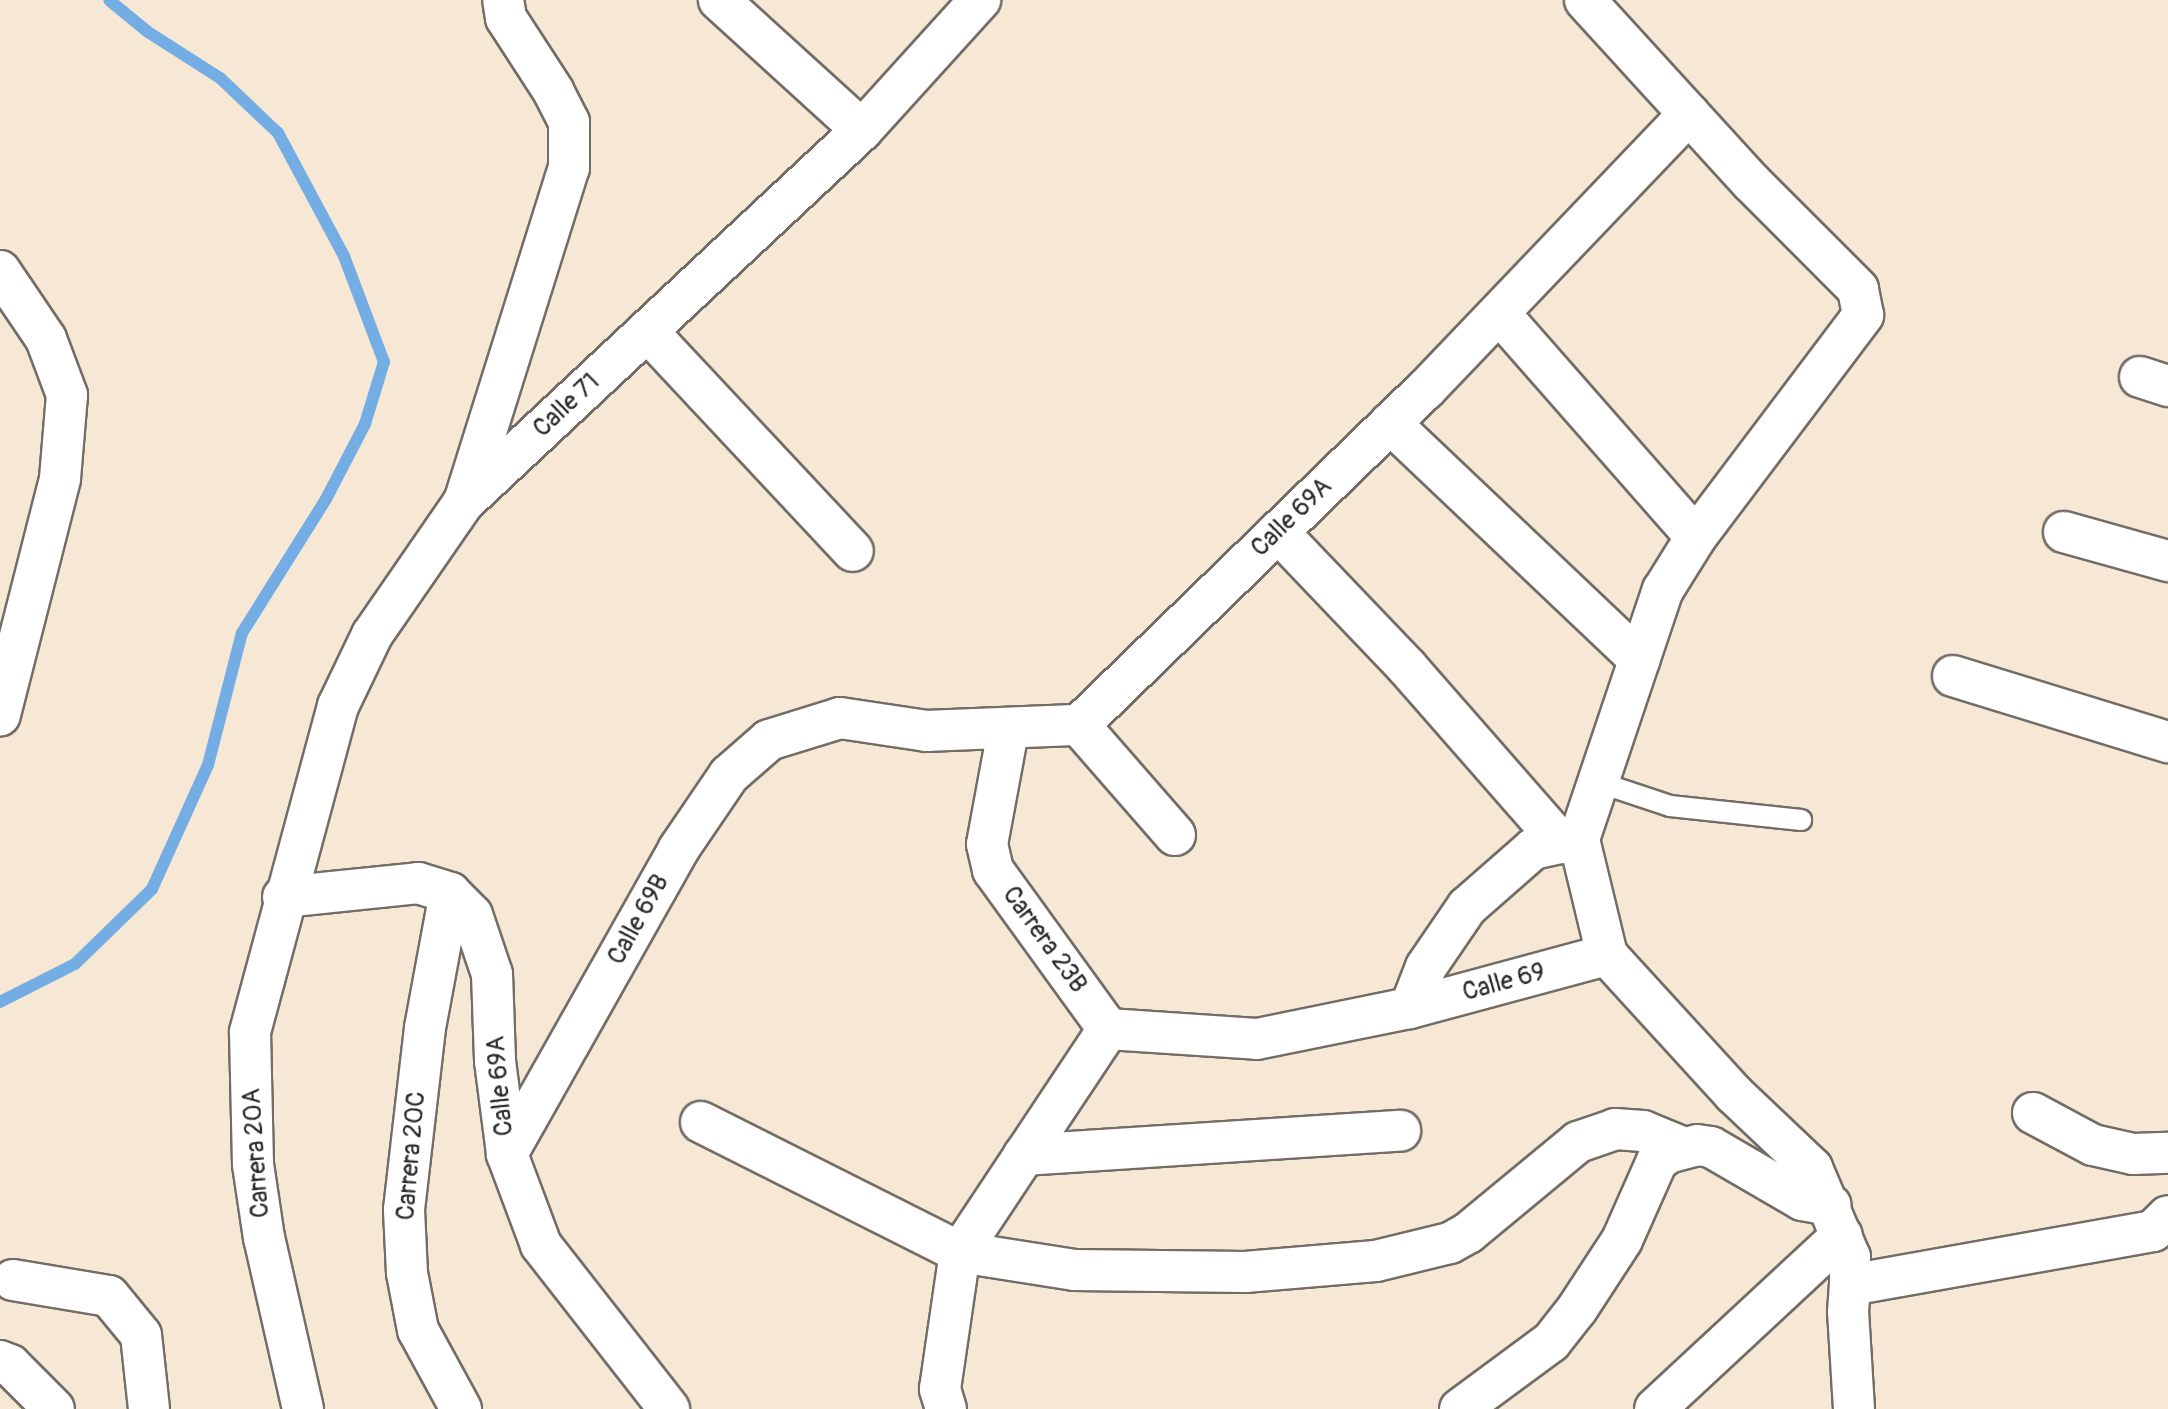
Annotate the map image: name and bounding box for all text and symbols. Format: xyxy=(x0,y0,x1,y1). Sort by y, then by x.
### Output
street label: Calle 71 xyxy=(528,368,606,444)
street label: Calle 69A xyxy=(1245,472,1339,564)
street label: Calle 69B xyxy=(602,870,676,970)
street label: Carrera 23B xyxy=(995,881,1093,999)
street label: Calle 69 xyxy=(1459,958,1549,1008)
street label: Calle 69A xyxy=(482,1035,520,1137)
street label: Carrera 20A xyxy=(238,1087,276,1219)
street label: Carrera 20C xyxy=(391,1090,433,1222)

